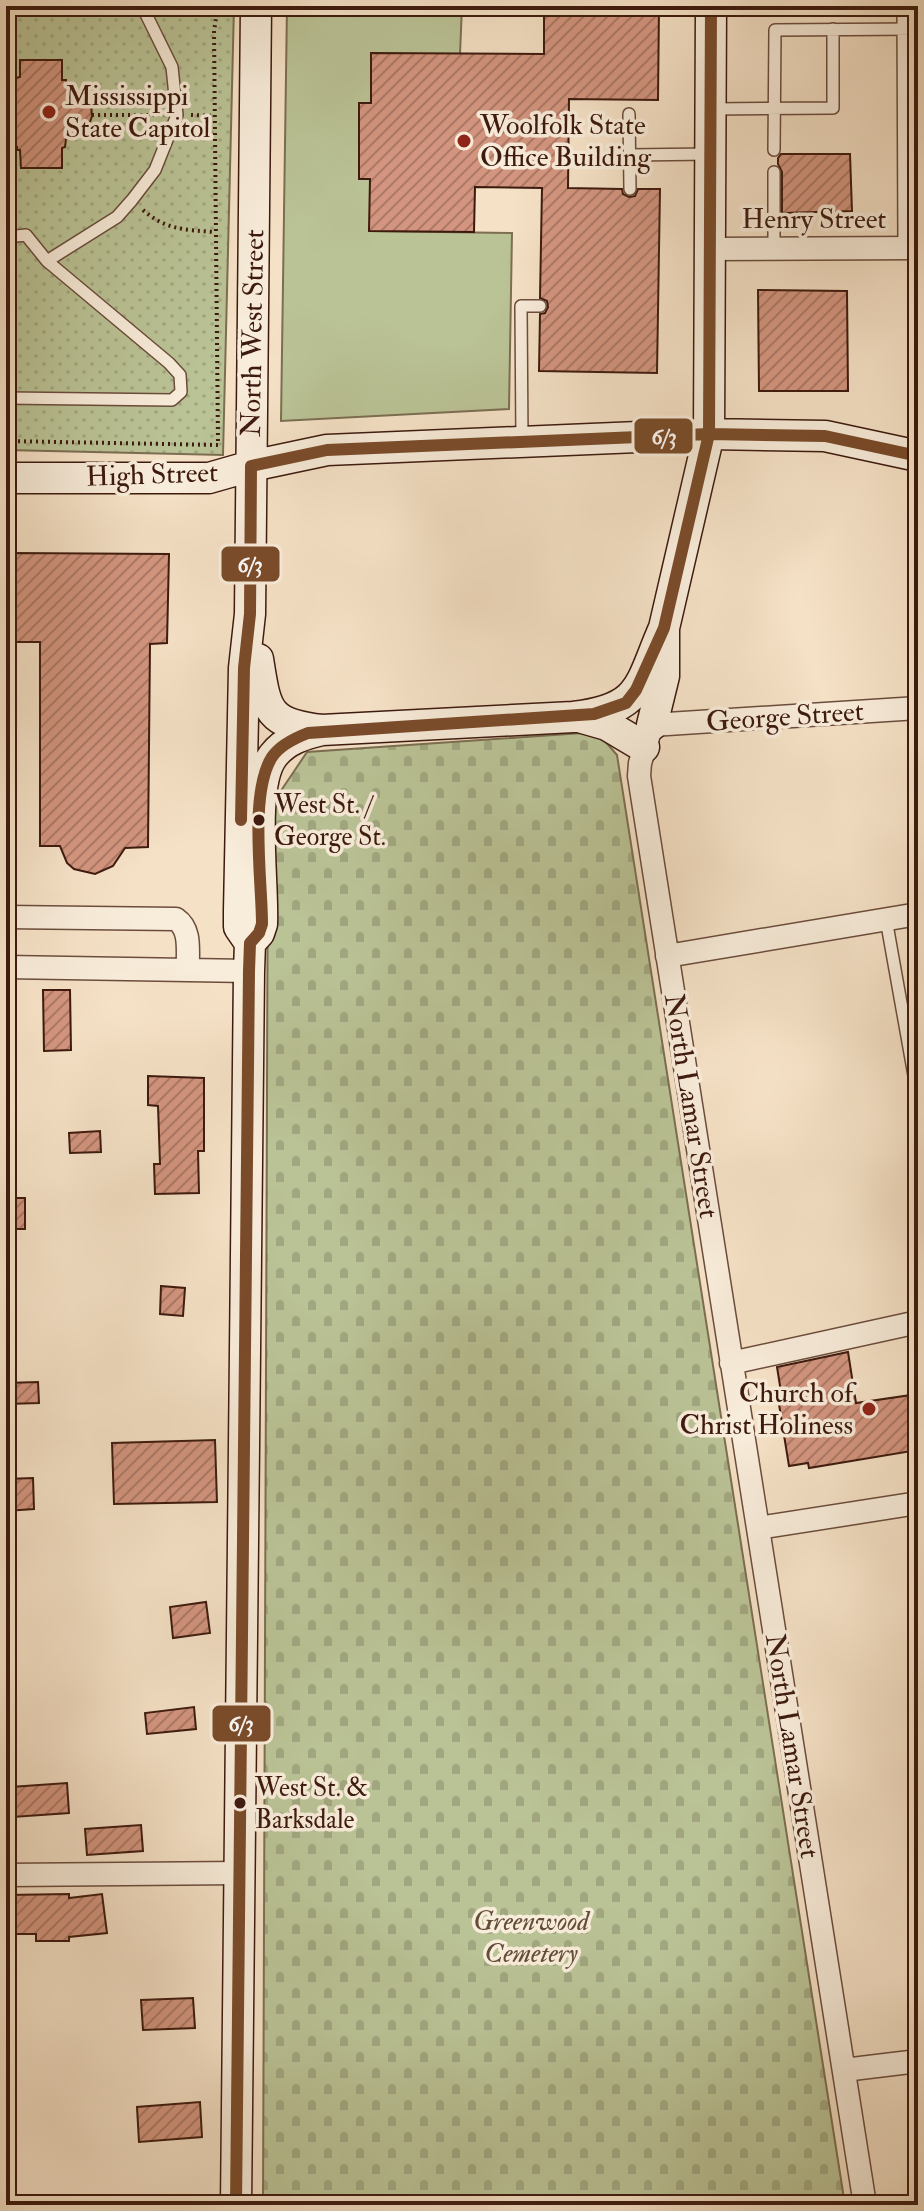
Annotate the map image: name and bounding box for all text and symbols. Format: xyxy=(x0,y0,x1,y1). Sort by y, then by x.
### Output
place label: Mississippi State Capitol xyxy=(65,79,211,146)
marker: Mississippi State Capitol xyxy=(40,103,58,121)
place label: Woolfolk State Office Building xyxy=(479,108,652,175)
marker: Woolfolk State Office Building xyxy=(455,132,473,150)
street label: Henry Street xyxy=(742,202,886,237)
street label: North West Street xyxy=(234,229,272,437)
line badge: 6/3 xyxy=(633,417,694,455)
text: 6/3 xyxy=(651,423,677,451)
street label: High Street xyxy=(85,455,219,495)
line badge: 6/3 xyxy=(220,545,281,583)
text: 6/3 xyxy=(237,551,263,579)
street label: George Street xyxy=(705,694,865,740)
place label: West St. / George St. xyxy=(273,789,386,853)
marker: West St. / George St. xyxy=(251,812,267,828)
street label: North Lamar Street xyxy=(656,991,726,1221)
place label: Church of Christ Holiness xyxy=(679,1376,857,1443)
marker: Church of Christ Holiness xyxy=(860,1400,878,1418)
street label: North Lamar Street xyxy=(757,1631,827,1861)
line badge: 6/3 xyxy=(211,1704,272,1743)
text: 6/3 xyxy=(228,1710,254,1738)
place label: West St. & Barksdale xyxy=(254,1772,368,1836)
marker: West St. & Barksdale xyxy=(232,1795,248,1811)
park label: Greenwood Cemetery xyxy=(473,1904,591,1971)

